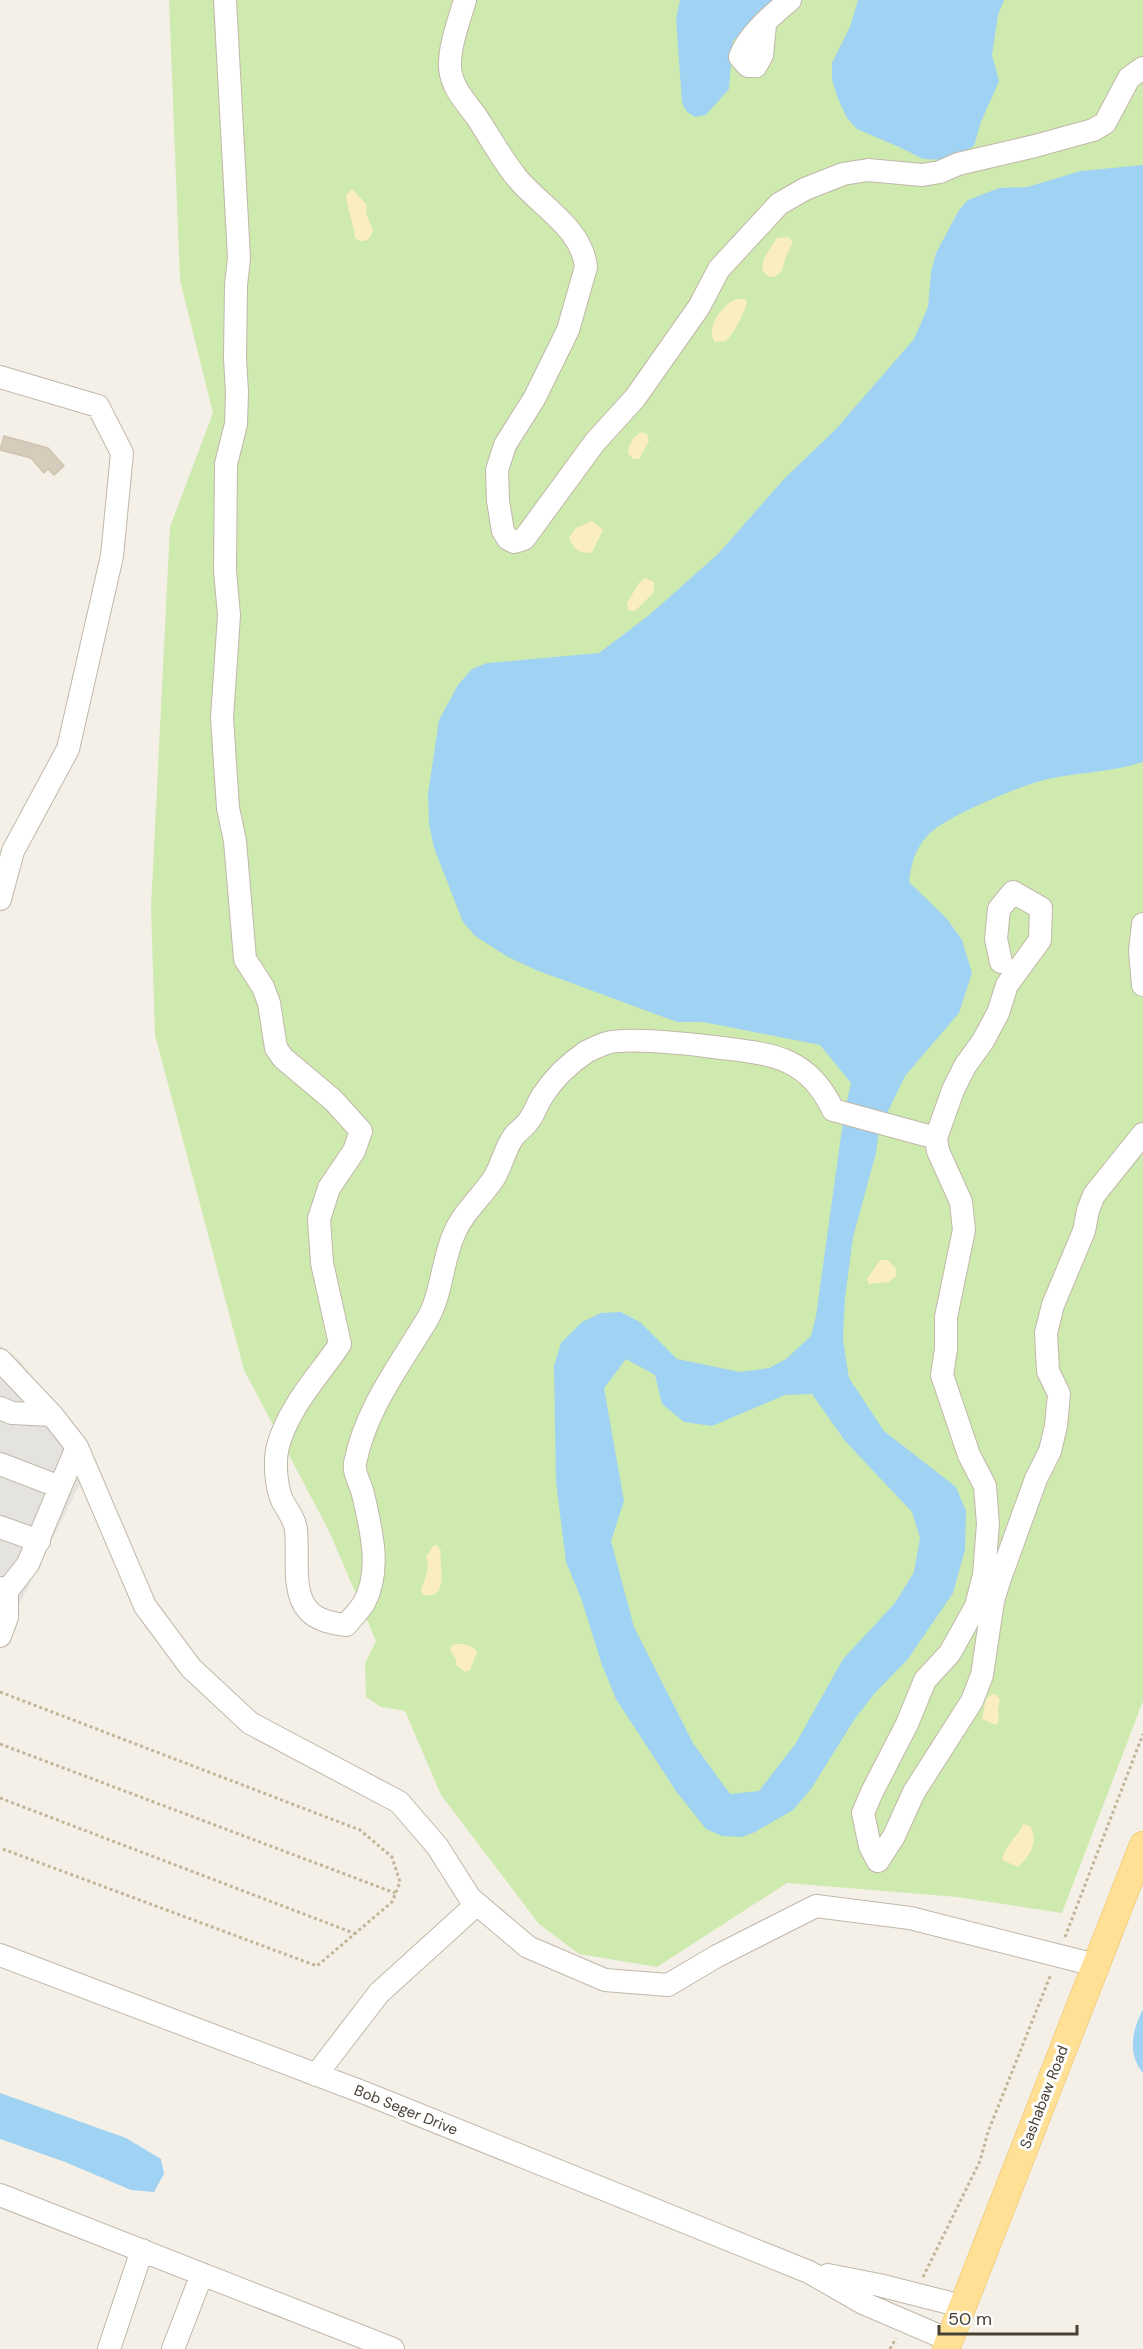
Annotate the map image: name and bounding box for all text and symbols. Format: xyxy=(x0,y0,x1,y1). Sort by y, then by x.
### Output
street label: Sashabaw Road xyxy=(1015,2043,1073,2151)
street label: Bob Seger Drive xyxy=(351,2080,461,2140)
scale bar xyxy=(939,2298,1077,2336)
text: 50 m xyxy=(948,2307,992,2331)

